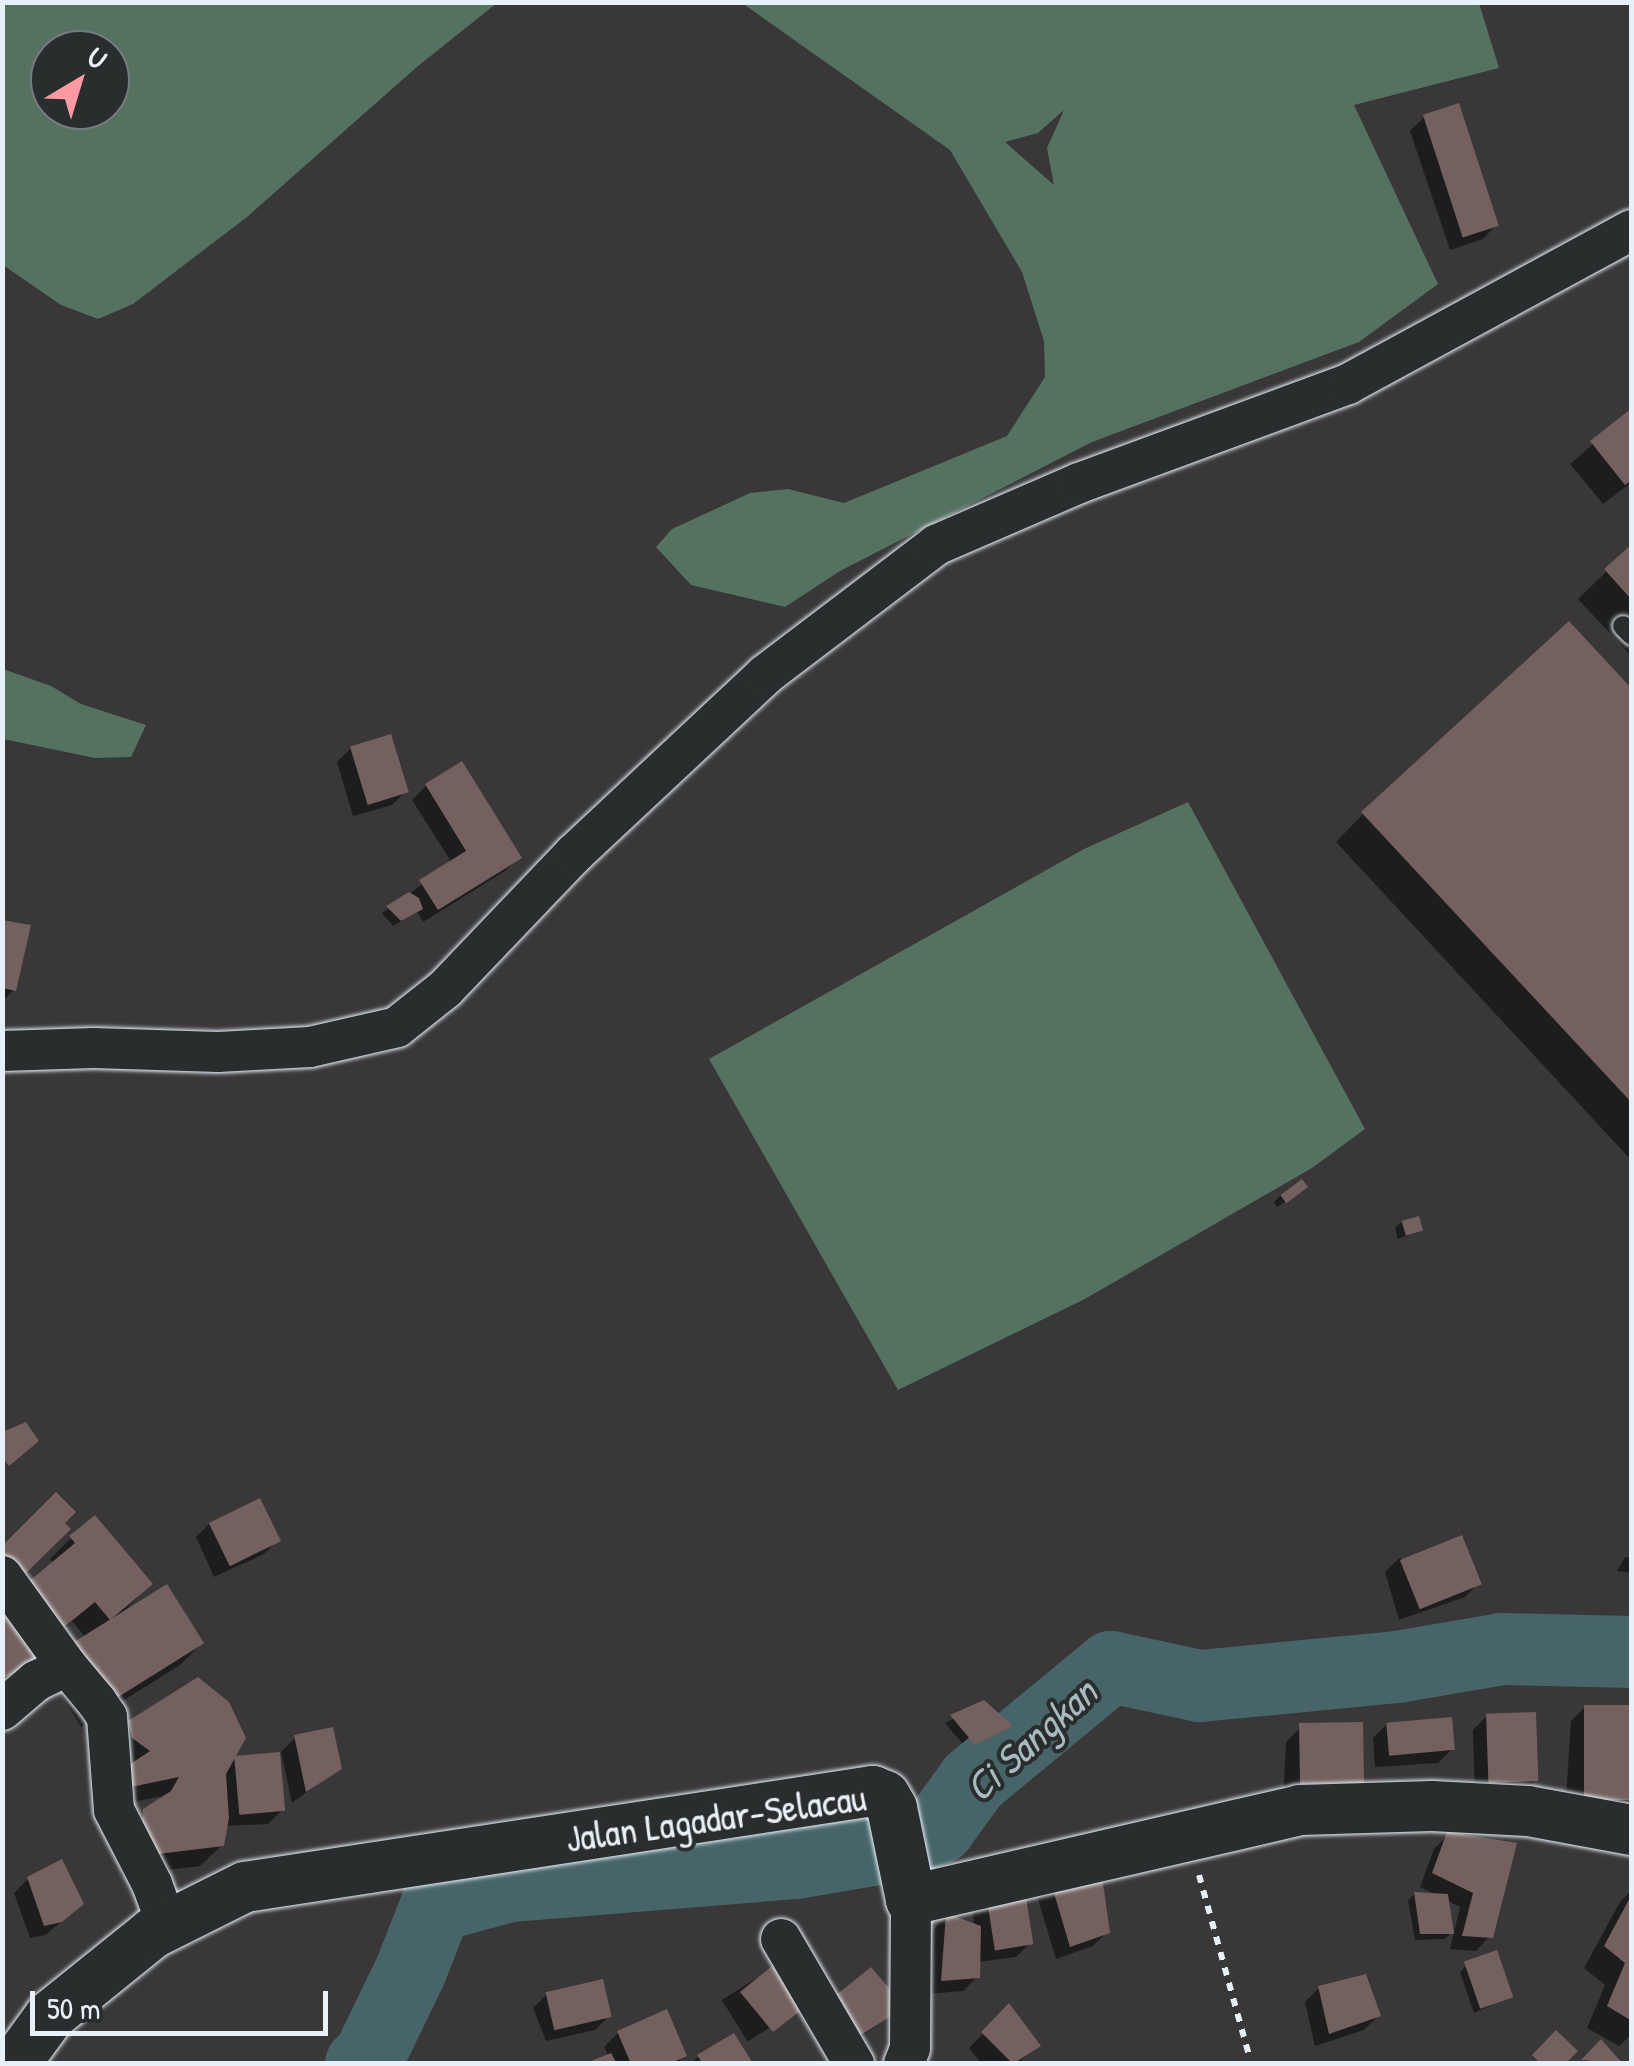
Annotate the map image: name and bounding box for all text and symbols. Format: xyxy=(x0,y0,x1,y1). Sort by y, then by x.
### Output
north arrow xyxy=(30,30,130,130)
text: U xyxy=(79,38,115,78)
water label: Ci Sangkan xyxy=(954,1668,1106,1810)
street label: Jalan Lagadar-Selacau xyxy=(563,1774,869,1862)
scale bar xyxy=(35,1971,332,2033)
text: 50 m xyxy=(47,1988,100,2028)

